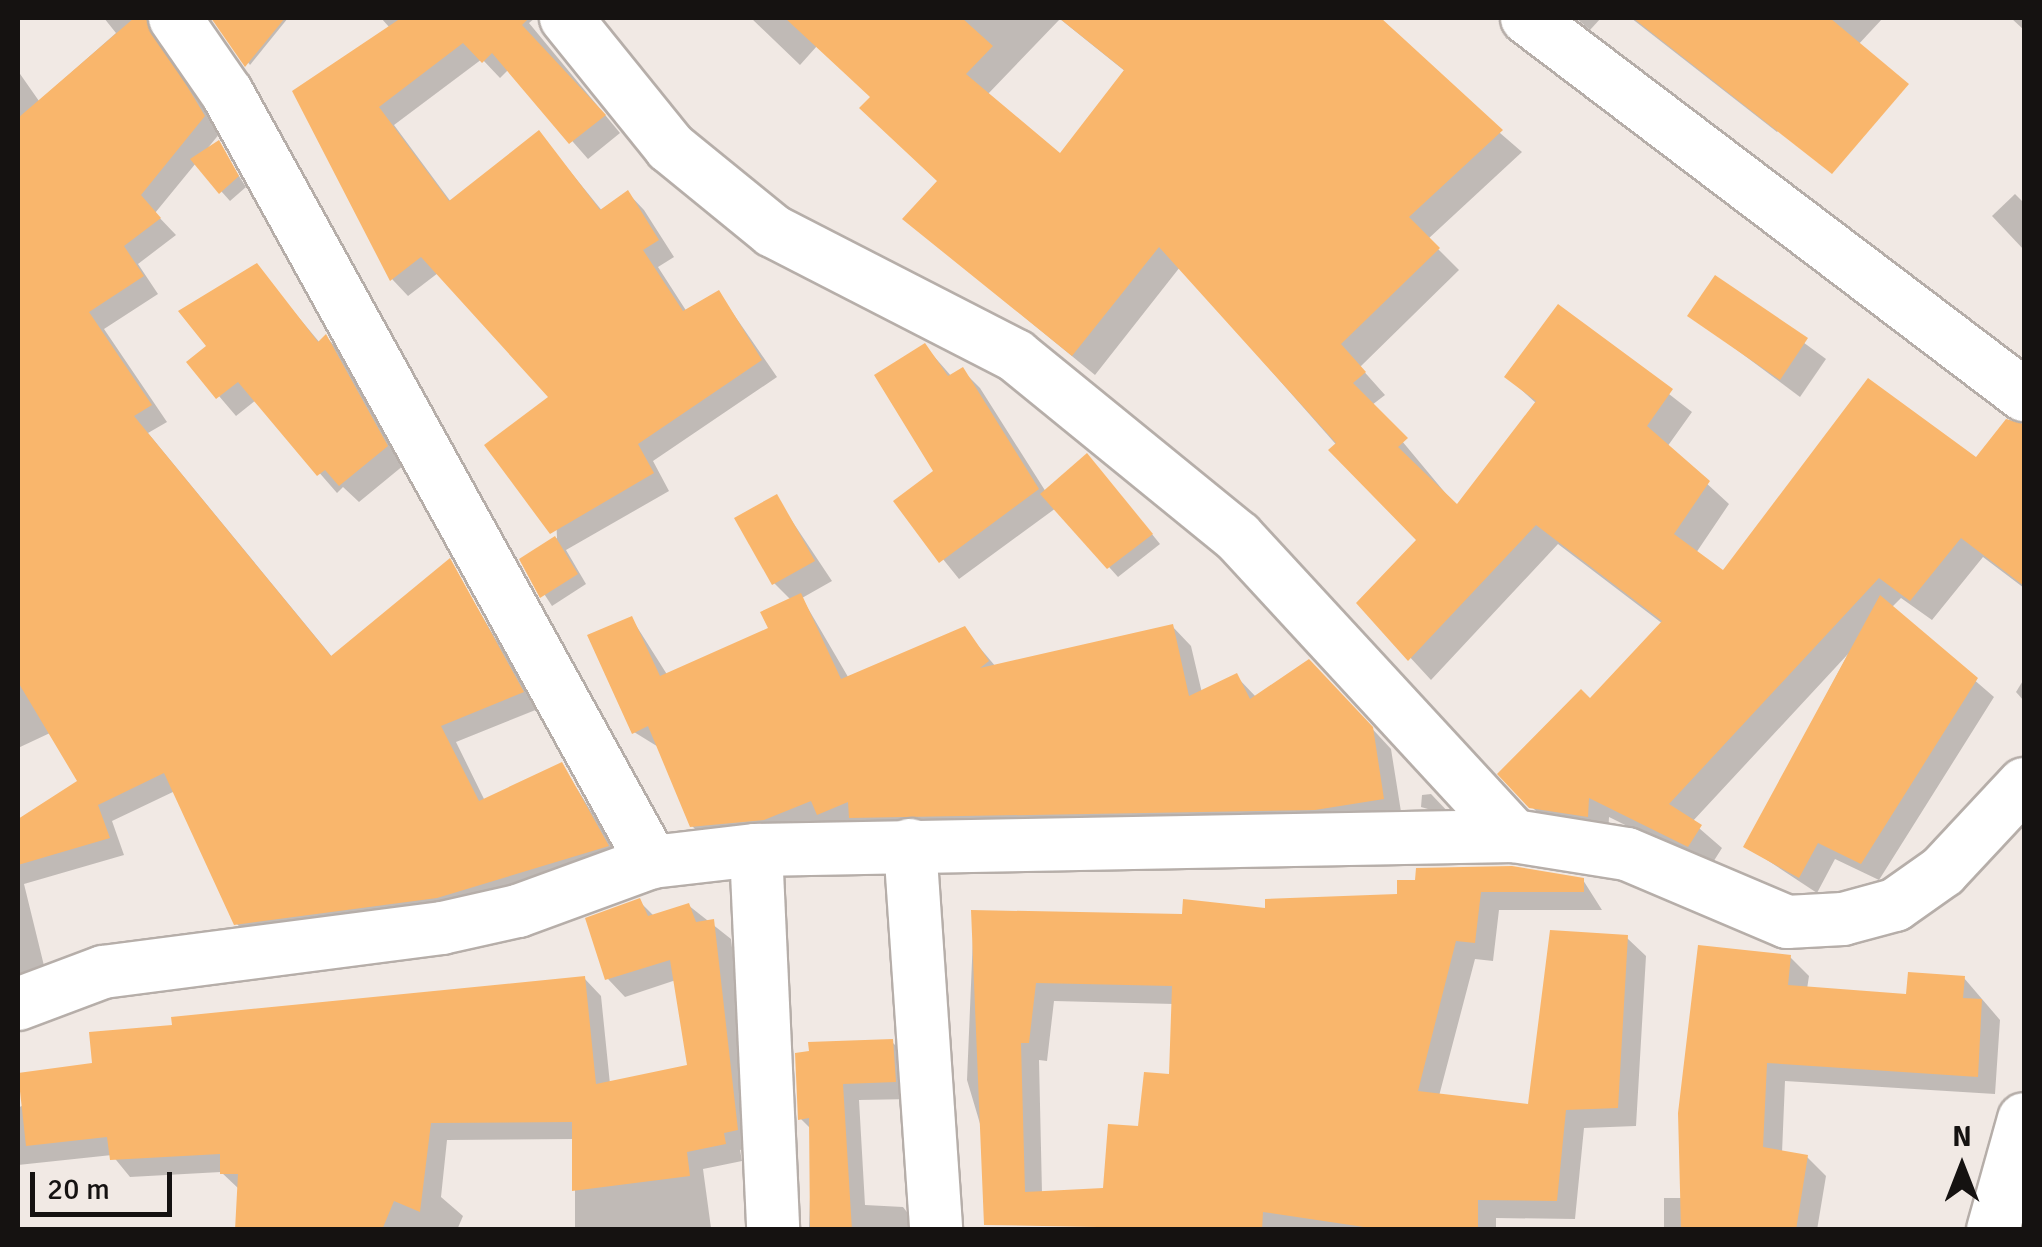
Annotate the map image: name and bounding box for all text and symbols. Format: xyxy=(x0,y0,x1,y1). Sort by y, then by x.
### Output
north arrow xyxy=(1912,1117,2012,1217)
text: N xyxy=(1952,1120,1972,1154)
scale bar xyxy=(35,1152,178,1214)
text: 20 m xyxy=(47,1171,110,1208)

